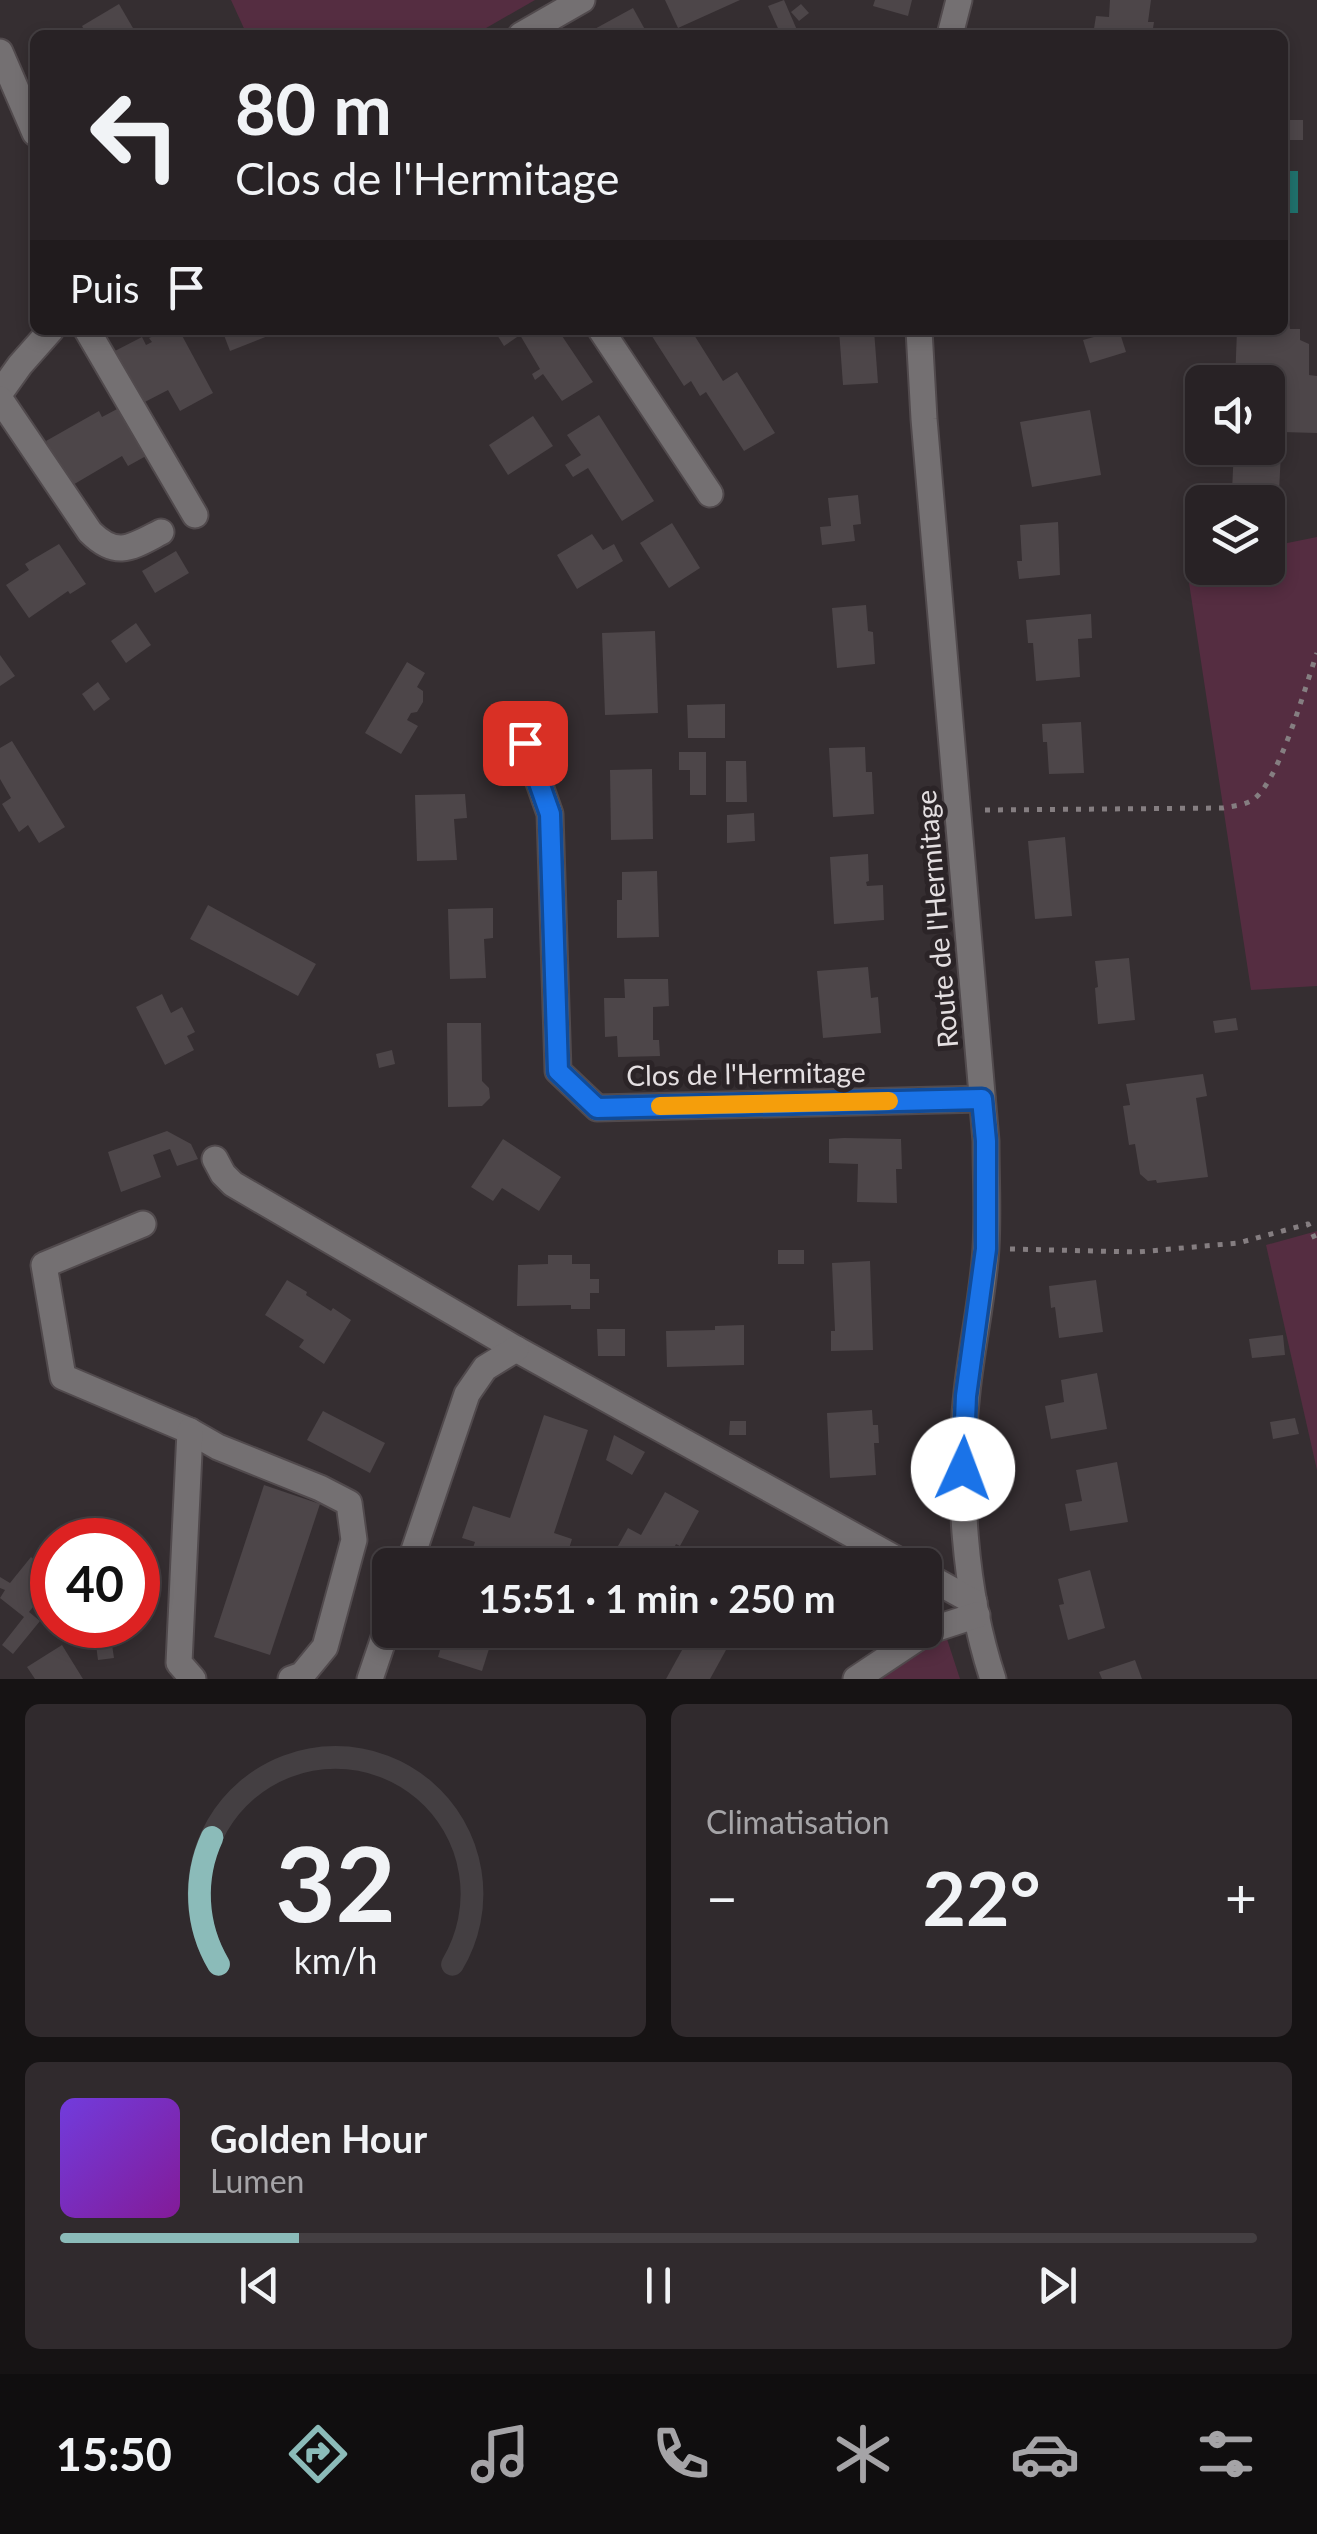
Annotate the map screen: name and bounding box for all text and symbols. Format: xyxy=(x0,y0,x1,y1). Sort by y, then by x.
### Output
text: 80 m xyxy=(235,66,392,150)
icon: left xyxy=(70,70,200,200)
text: Clos de l'Hermitage xyxy=(235,151,619,205)
icon: arrive xyxy=(159,260,214,315)
text: Puis xyxy=(70,265,139,311)
map controls xyxy=(1185,365,1285,585)
button: sound xyxy=(1185,365,1285,465)
button: layers xyxy=(1185,485,1285,585)
pin xyxy=(483,701,568,786)
icon: arrive xyxy=(498,716,553,771)
street label: Route de l'Hermitage xyxy=(908,789,964,1049)
street label: Clos de l'Hermitage xyxy=(626,1054,866,1092)
position arrow xyxy=(911,1417,1015,1521)
speed limit sign: 40 xyxy=(30,1518,160,1648)
text: 15:51 · 1 min · 250 m xyxy=(478,1575,836,1621)
text: Climatisation xyxy=(706,1802,890,1841)
text: 32 xyxy=(275,1819,396,1944)
text: 22° xyxy=(922,1852,1041,1942)
text: − xyxy=(706,1864,738,1930)
text: + xyxy=(1225,1864,1257,1930)
text: km/h xyxy=(294,1939,377,1982)
text: Golden Hour xyxy=(210,2115,427,2161)
text: Lumen xyxy=(210,2161,304,2200)
icon: previous xyxy=(232,2258,287,2313)
icon: pause xyxy=(631,2258,686,2313)
icon: next xyxy=(1030,2258,1085,2313)
icon: directions xyxy=(283,2419,353,2489)
icon: music xyxy=(465,2419,535,2489)
icon: phone xyxy=(646,2419,716,2489)
icon: climate xyxy=(828,2419,898,2489)
icon: car xyxy=(1010,2419,1080,2489)
icon: filters xyxy=(1191,2419,1261,2489)
text: 15:50 xyxy=(56,2427,172,2481)

